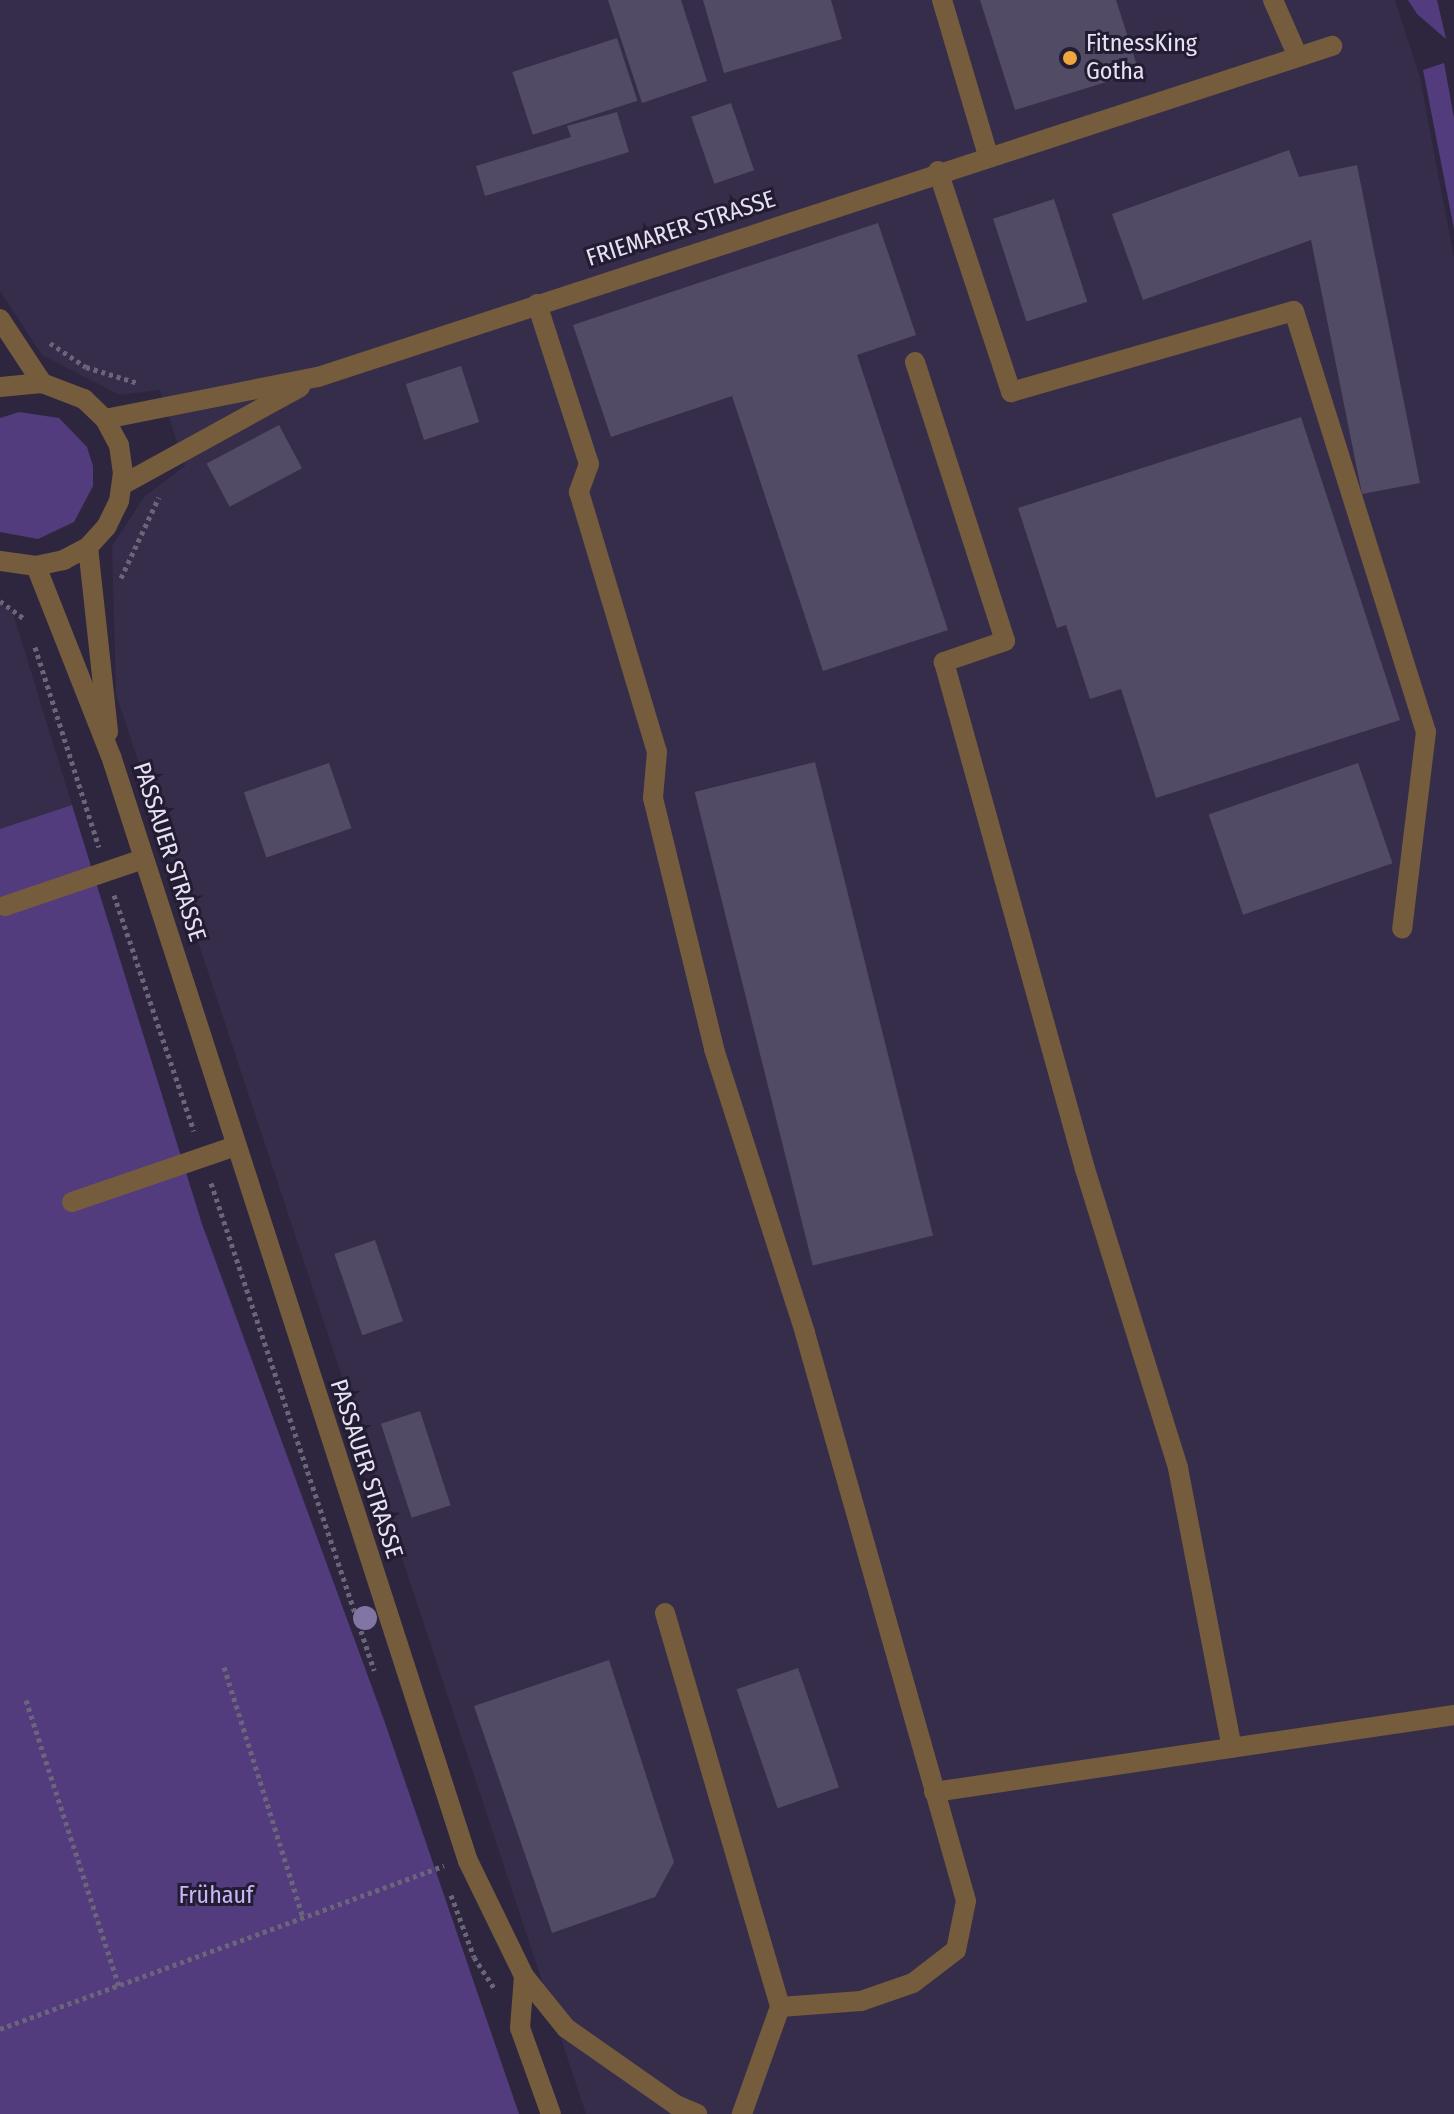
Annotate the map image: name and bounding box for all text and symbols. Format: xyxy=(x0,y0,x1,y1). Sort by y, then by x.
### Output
place label: FitnessKing Gotha xyxy=(1086,30,1197,86)
marker: FitnessKing Gotha xyxy=(1061,49,1079,67)
street label: FRIEMARER STRASSE xyxy=(583,185,779,273)
street label: PASSAUER STRASSE xyxy=(126,759,212,945)
street label: PASSAUER STRASSE xyxy=(323,1376,409,1562)
park label: Frühauf xyxy=(179,1882,253,1910)

